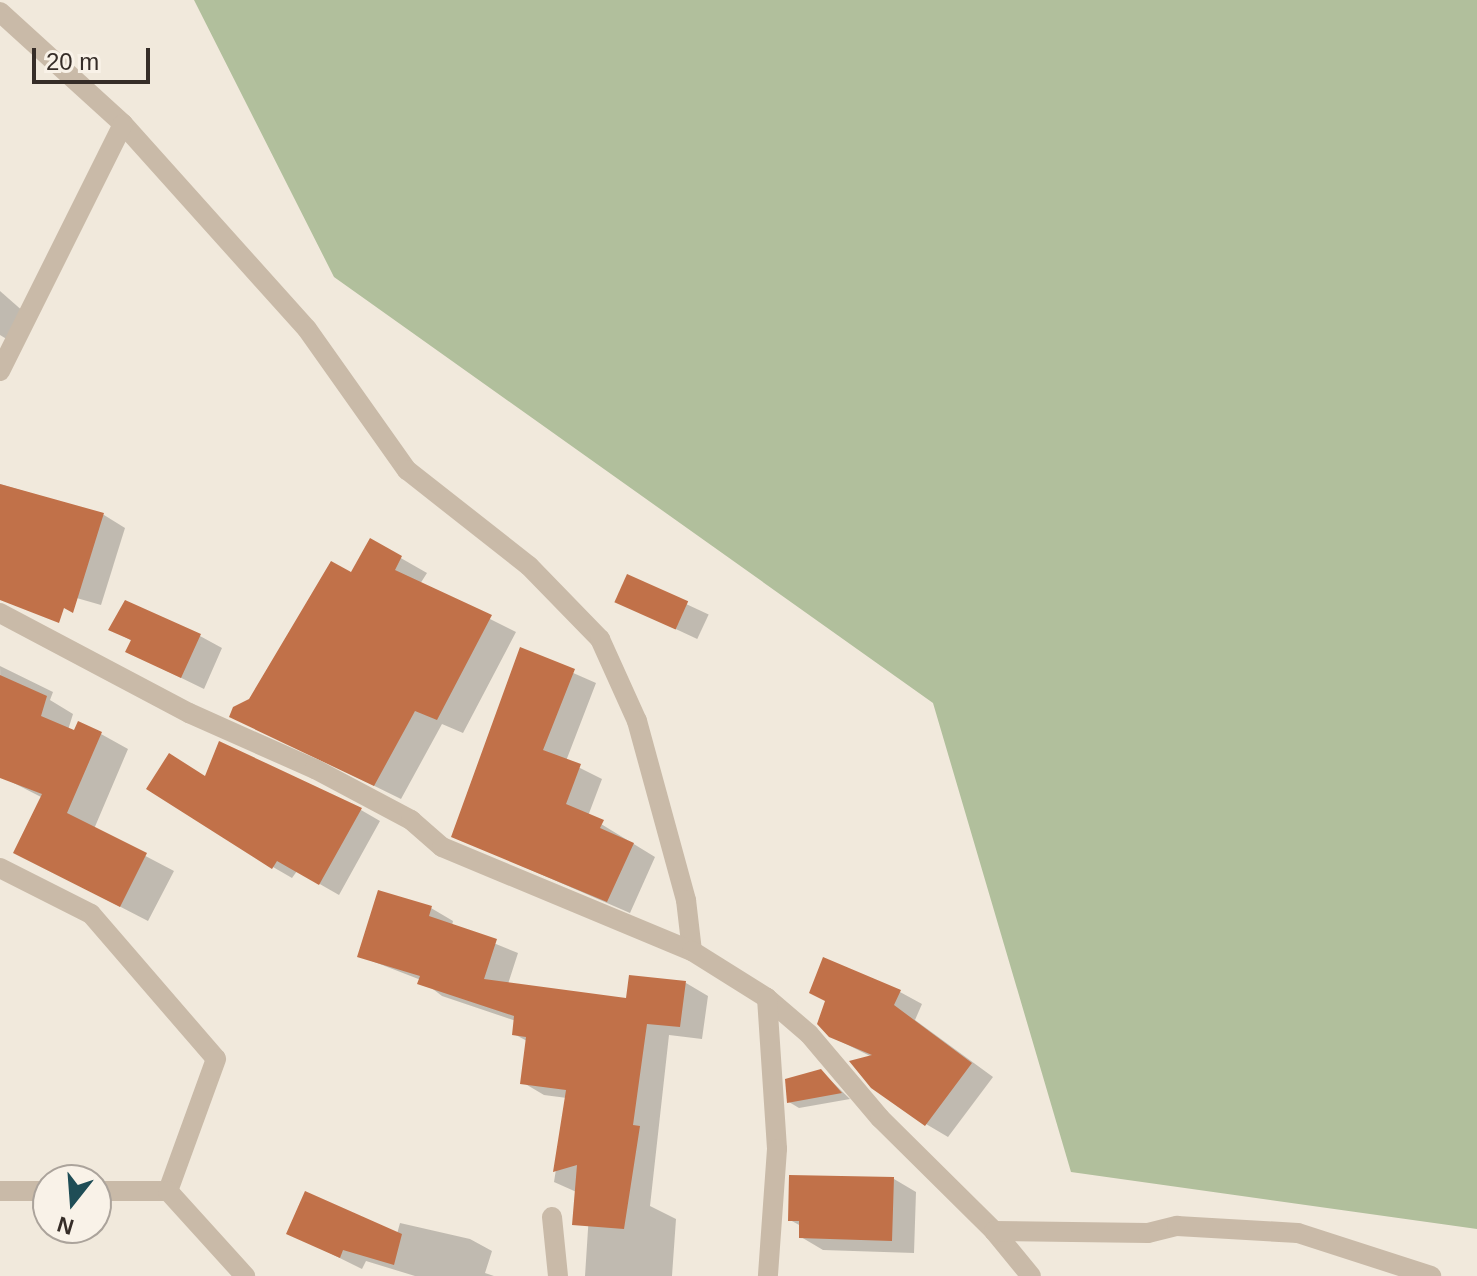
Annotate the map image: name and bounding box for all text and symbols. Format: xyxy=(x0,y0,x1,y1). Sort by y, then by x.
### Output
scale bar xyxy=(36,32,154,82)
text: 20 m xyxy=(46,48,99,75)
north arrow xyxy=(32,1164,112,1244)
text: N xyxy=(54,1211,77,1240)

